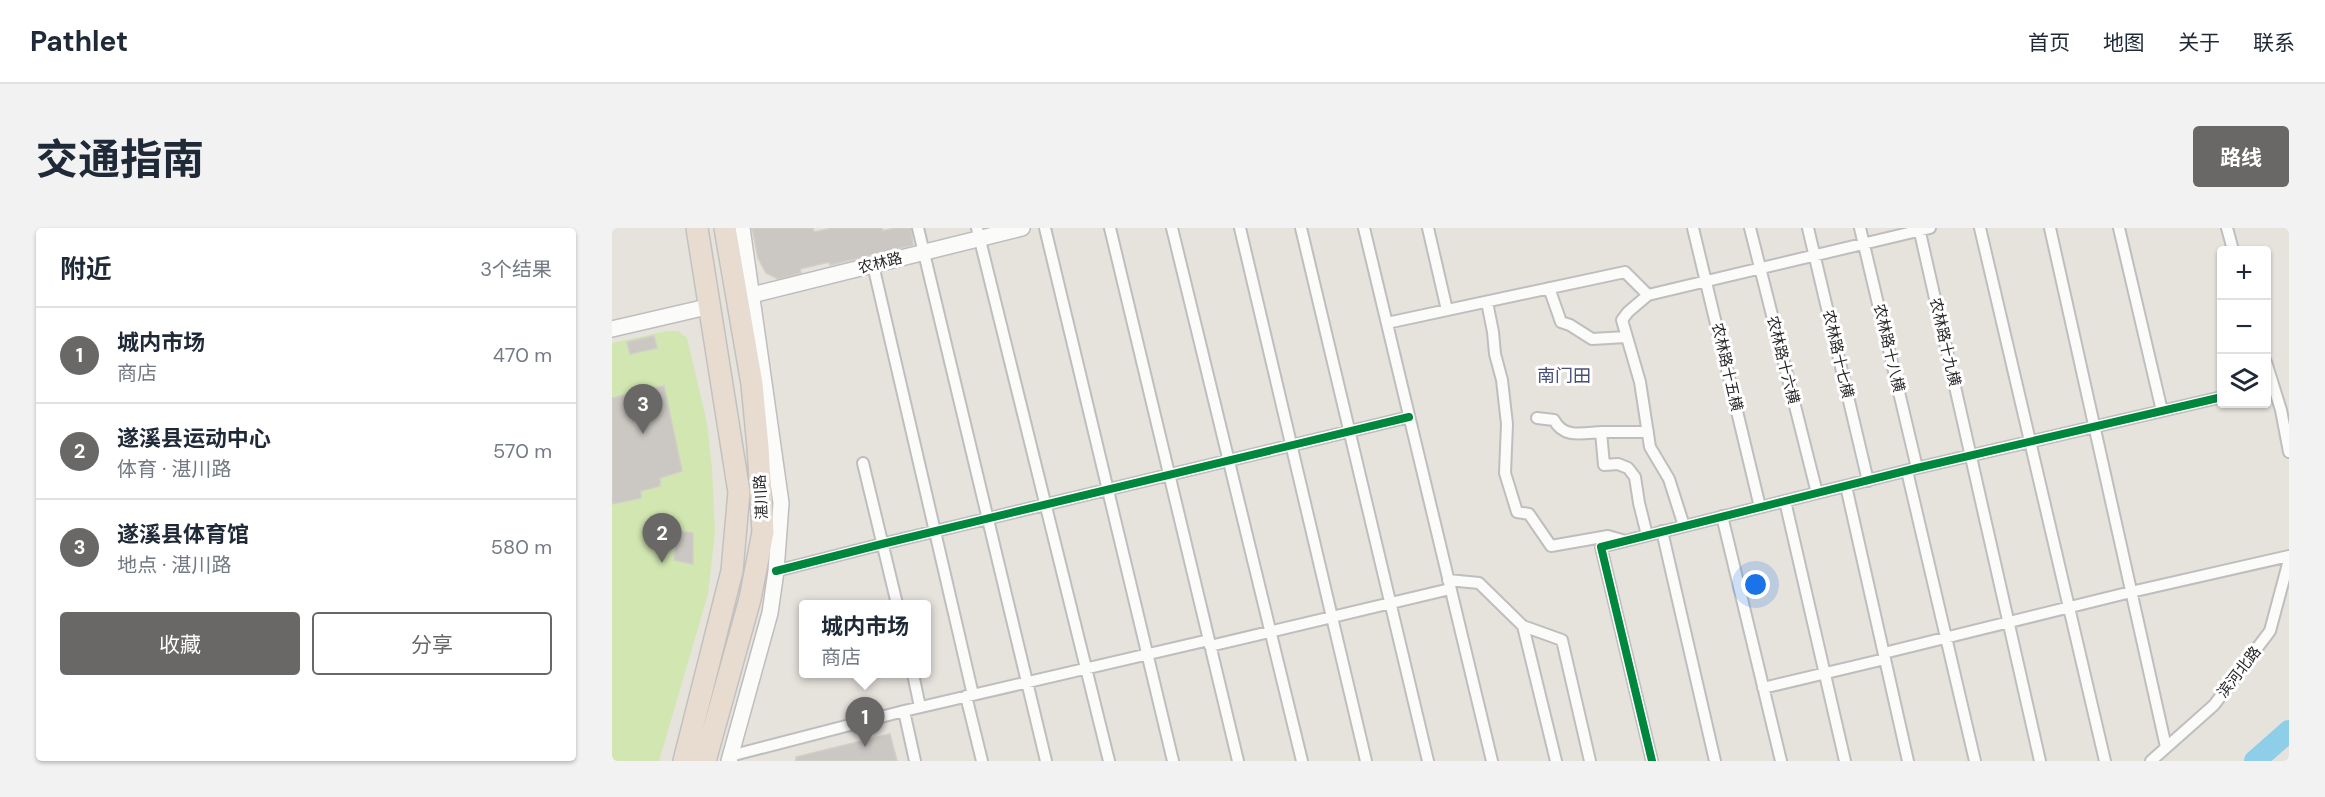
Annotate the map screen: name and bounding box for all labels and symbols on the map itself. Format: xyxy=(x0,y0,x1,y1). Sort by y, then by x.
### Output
street label: 农林路 xyxy=(856,248,904,278)
street label: 农林路十九横 xyxy=(1925,296,1965,388)
street label: 农林路十八横 xyxy=(1869,302,1909,394)
street label: 农林路十七横 xyxy=(1818,308,1858,400)
street label: 农林路十六横 xyxy=(1762,314,1804,406)
street label: 农林路十五横 xyxy=(1707,321,1747,413)
district label: 南门田 xyxy=(1537,364,1591,388)
pin: 3 xyxy=(624,384,663,434)
street label: 湛川路 xyxy=(750,474,772,520)
pin: 2 xyxy=(643,514,682,563)
your location xyxy=(1741,570,1770,599)
street label: 滨河北路 xyxy=(2213,642,2265,702)
pin: 1 xyxy=(846,698,884,747)

